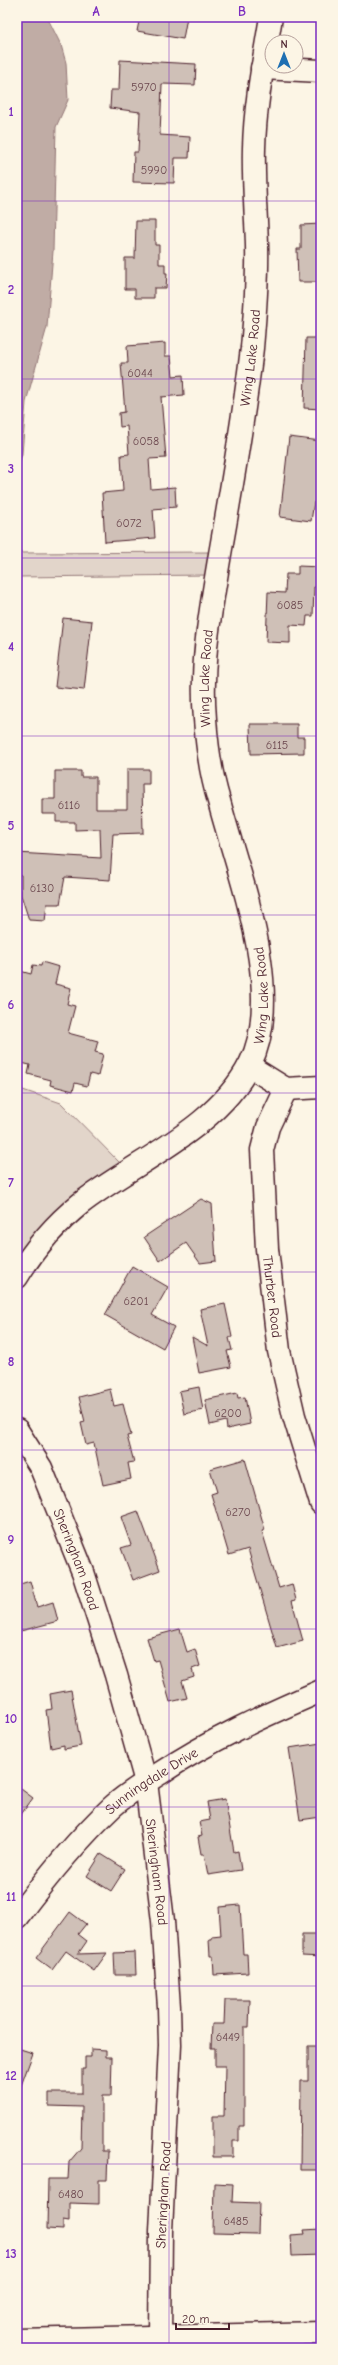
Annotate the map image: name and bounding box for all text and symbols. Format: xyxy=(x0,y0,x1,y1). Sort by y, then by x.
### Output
text: A xyxy=(92,4,100,19)
text: B xyxy=(238,4,246,19)
north arrow xyxy=(264,34,304,74)
text: N xyxy=(280,38,288,51)
house number: 5970 xyxy=(131,80,157,94)
text: 1 xyxy=(8,104,14,119)
house number: 5990 xyxy=(141,163,167,177)
text: 2 xyxy=(8,282,14,297)
street label: Wing Lake Road xyxy=(236,309,264,407)
house number: 6044 xyxy=(127,366,153,380)
house number: 6058 xyxy=(133,434,159,448)
text: 3 xyxy=(8,461,14,476)
house number: 6072 xyxy=(116,516,142,530)
house number: 6085 xyxy=(277,598,303,612)
street label: Wing Lake Road xyxy=(196,629,217,728)
text: 4 xyxy=(8,639,14,654)
house number: 6115 xyxy=(266,738,288,752)
house number: 6116 xyxy=(58,798,80,812)
text: 5 xyxy=(8,818,15,833)
house number: 6130 xyxy=(30,881,54,895)
street label: Wing Lake Road xyxy=(250,945,272,1046)
text: 6 xyxy=(8,997,15,1012)
text: 7 xyxy=(8,1175,14,1190)
street label: Thurber Road xyxy=(259,1255,285,1339)
house number: 6201 xyxy=(124,1294,149,1308)
text: 8 xyxy=(8,1354,14,1369)
house number: 6200 xyxy=(214,1406,242,1420)
house number: 6270 xyxy=(225,1505,251,1519)
street label: Sheringham Road xyxy=(49,1506,103,1612)
text: 9 xyxy=(8,1532,15,1547)
text: 10 xyxy=(5,1711,17,1726)
street label: Sunningdale Drive xyxy=(102,1744,201,1818)
street label: Sheringham Road xyxy=(142,1818,171,1926)
text: 11 xyxy=(6,1889,16,1904)
house number: 6449 xyxy=(216,2030,240,2044)
text: 12 xyxy=(5,2068,17,2083)
street label: Sheringham Road xyxy=(152,2141,175,2249)
house number: 6480 xyxy=(58,2187,84,2201)
house number: 6485 xyxy=(224,2214,249,2228)
text: 13 xyxy=(5,2246,17,2261)
scale bar xyxy=(176,2305,229,2331)
text: 20 m xyxy=(182,2312,210,2326)

